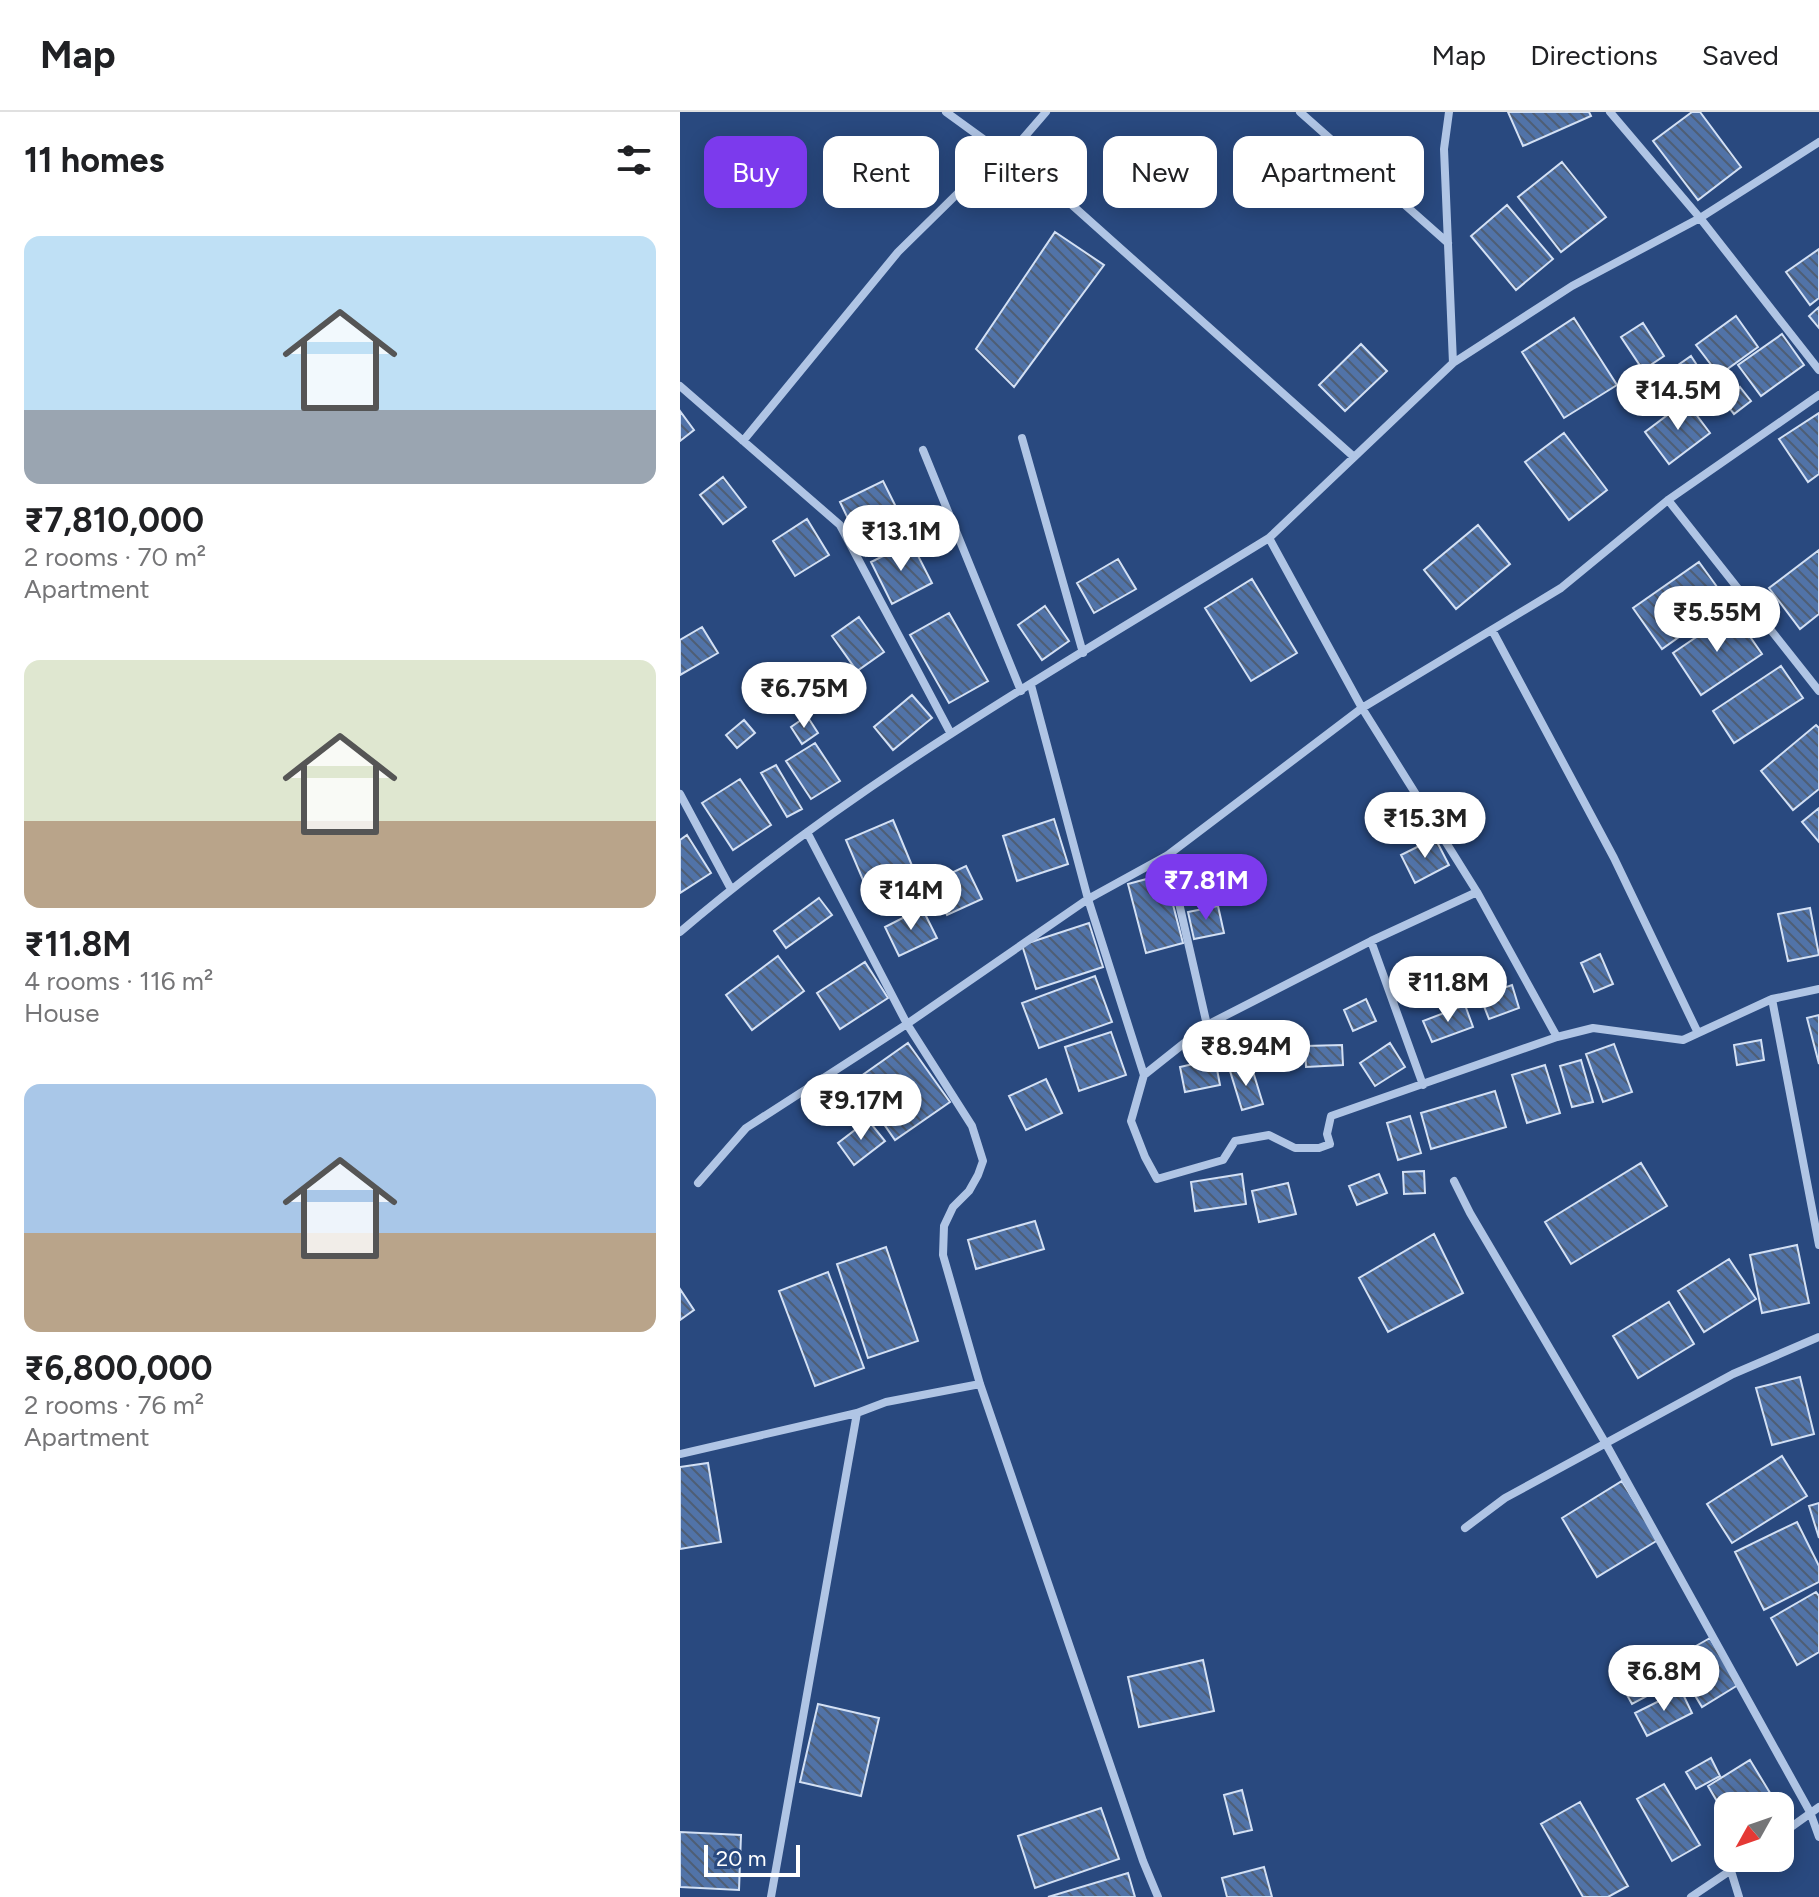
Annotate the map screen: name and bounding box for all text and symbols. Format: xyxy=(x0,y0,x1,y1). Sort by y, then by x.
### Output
text: Map xyxy=(40,32,116,78)
text: Map xyxy=(1432,38,1486,72)
text: Directions xyxy=(1530,38,1658,72)
text: Saved xyxy=(1702,38,1779,72)
chip: Buy xyxy=(704,136,807,208)
chip: Rent xyxy=(823,136,939,208)
chip: Filters xyxy=(955,136,1087,208)
chip: New xyxy=(1103,136,1217,208)
chip: Apartment xyxy=(1233,136,1424,208)
icon: filters xyxy=(612,138,656,182)
text: 11 homes xyxy=(24,140,164,181)
icon: home xyxy=(268,288,412,432)
pin: ₹14.5M xyxy=(1613,364,1743,432)
text: ₹14.5M xyxy=(1635,374,1721,406)
text: ₹7,810,000 xyxy=(24,500,204,541)
pin: ₹13.1M xyxy=(836,505,966,573)
text: ₹13.1M xyxy=(861,515,941,547)
text: 2 rooms · 70 m² xyxy=(24,541,206,573)
text: Apartment xyxy=(24,573,150,605)
pin: ₹5.55M xyxy=(1652,586,1782,654)
text: ₹5.55M xyxy=(1672,596,1762,628)
pin: ₹6.75M xyxy=(739,662,869,730)
text: ₹6.75M xyxy=(760,672,848,704)
icon: home xyxy=(268,712,412,856)
pin: ₹15.3M xyxy=(1360,792,1490,860)
text: ₹15.3M xyxy=(1383,802,1467,834)
pin: ₹7.81M xyxy=(1141,854,1271,922)
pin: ₹14M xyxy=(864,864,958,932)
text: ₹7.81M xyxy=(1163,864,1249,896)
text: ₹14M xyxy=(878,874,944,906)
text: ₹11.8M xyxy=(24,924,131,965)
pin: ₹11.8M xyxy=(1383,956,1513,1024)
text: 4 rooms · 116 m² xyxy=(24,965,213,997)
text: ₹11.8M xyxy=(1407,966,1489,998)
text: House xyxy=(24,997,99,1029)
pin: ₹8.94M xyxy=(1181,1020,1311,1088)
text: ₹8.94M xyxy=(1200,1030,1292,1062)
pin: ₹9.17M xyxy=(796,1074,926,1142)
text: ₹9.17M xyxy=(819,1084,903,1116)
icon: home xyxy=(268,1136,412,1280)
text: ₹6,800,000 xyxy=(24,1348,213,1389)
text: 2 rooms · 76 m² xyxy=(24,1389,204,1421)
text: Apartment xyxy=(24,1421,150,1453)
pin: ₹6.8M xyxy=(1608,1645,1720,1713)
text: ₹6.8M xyxy=(1626,1655,1702,1687)
north arrow xyxy=(1714,1792,1794,1872)
map controls xyxy=(1714,1792,1794,1872)
scale bar xyxy=(704,1841,800,1877)
text: 20 m xyxy=(716,1845,767,1872)

